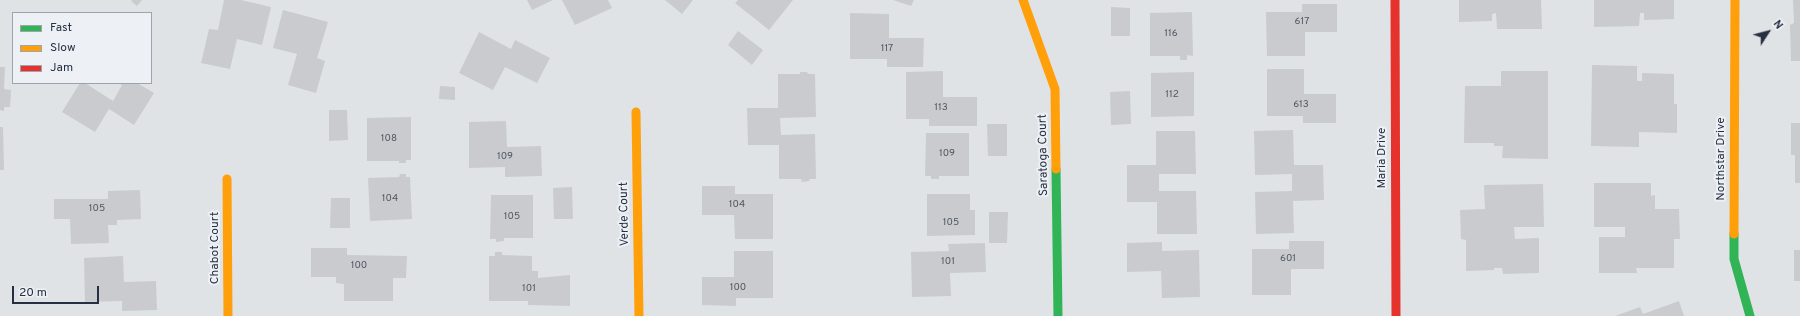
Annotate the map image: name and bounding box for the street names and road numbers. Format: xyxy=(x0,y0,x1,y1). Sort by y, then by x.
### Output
street label: Saratoga Court xyxy=(1036,114,1052,196)
street label: Northstar Drive xyxy=(1715,117,1729,201)
street label: Maria Drive xyxy=(1376,128,1390,188)
street label: Verde Court xyxy=(617,182,633,246)
street label: Chabot Court xyxy=(209,212,223,284)

